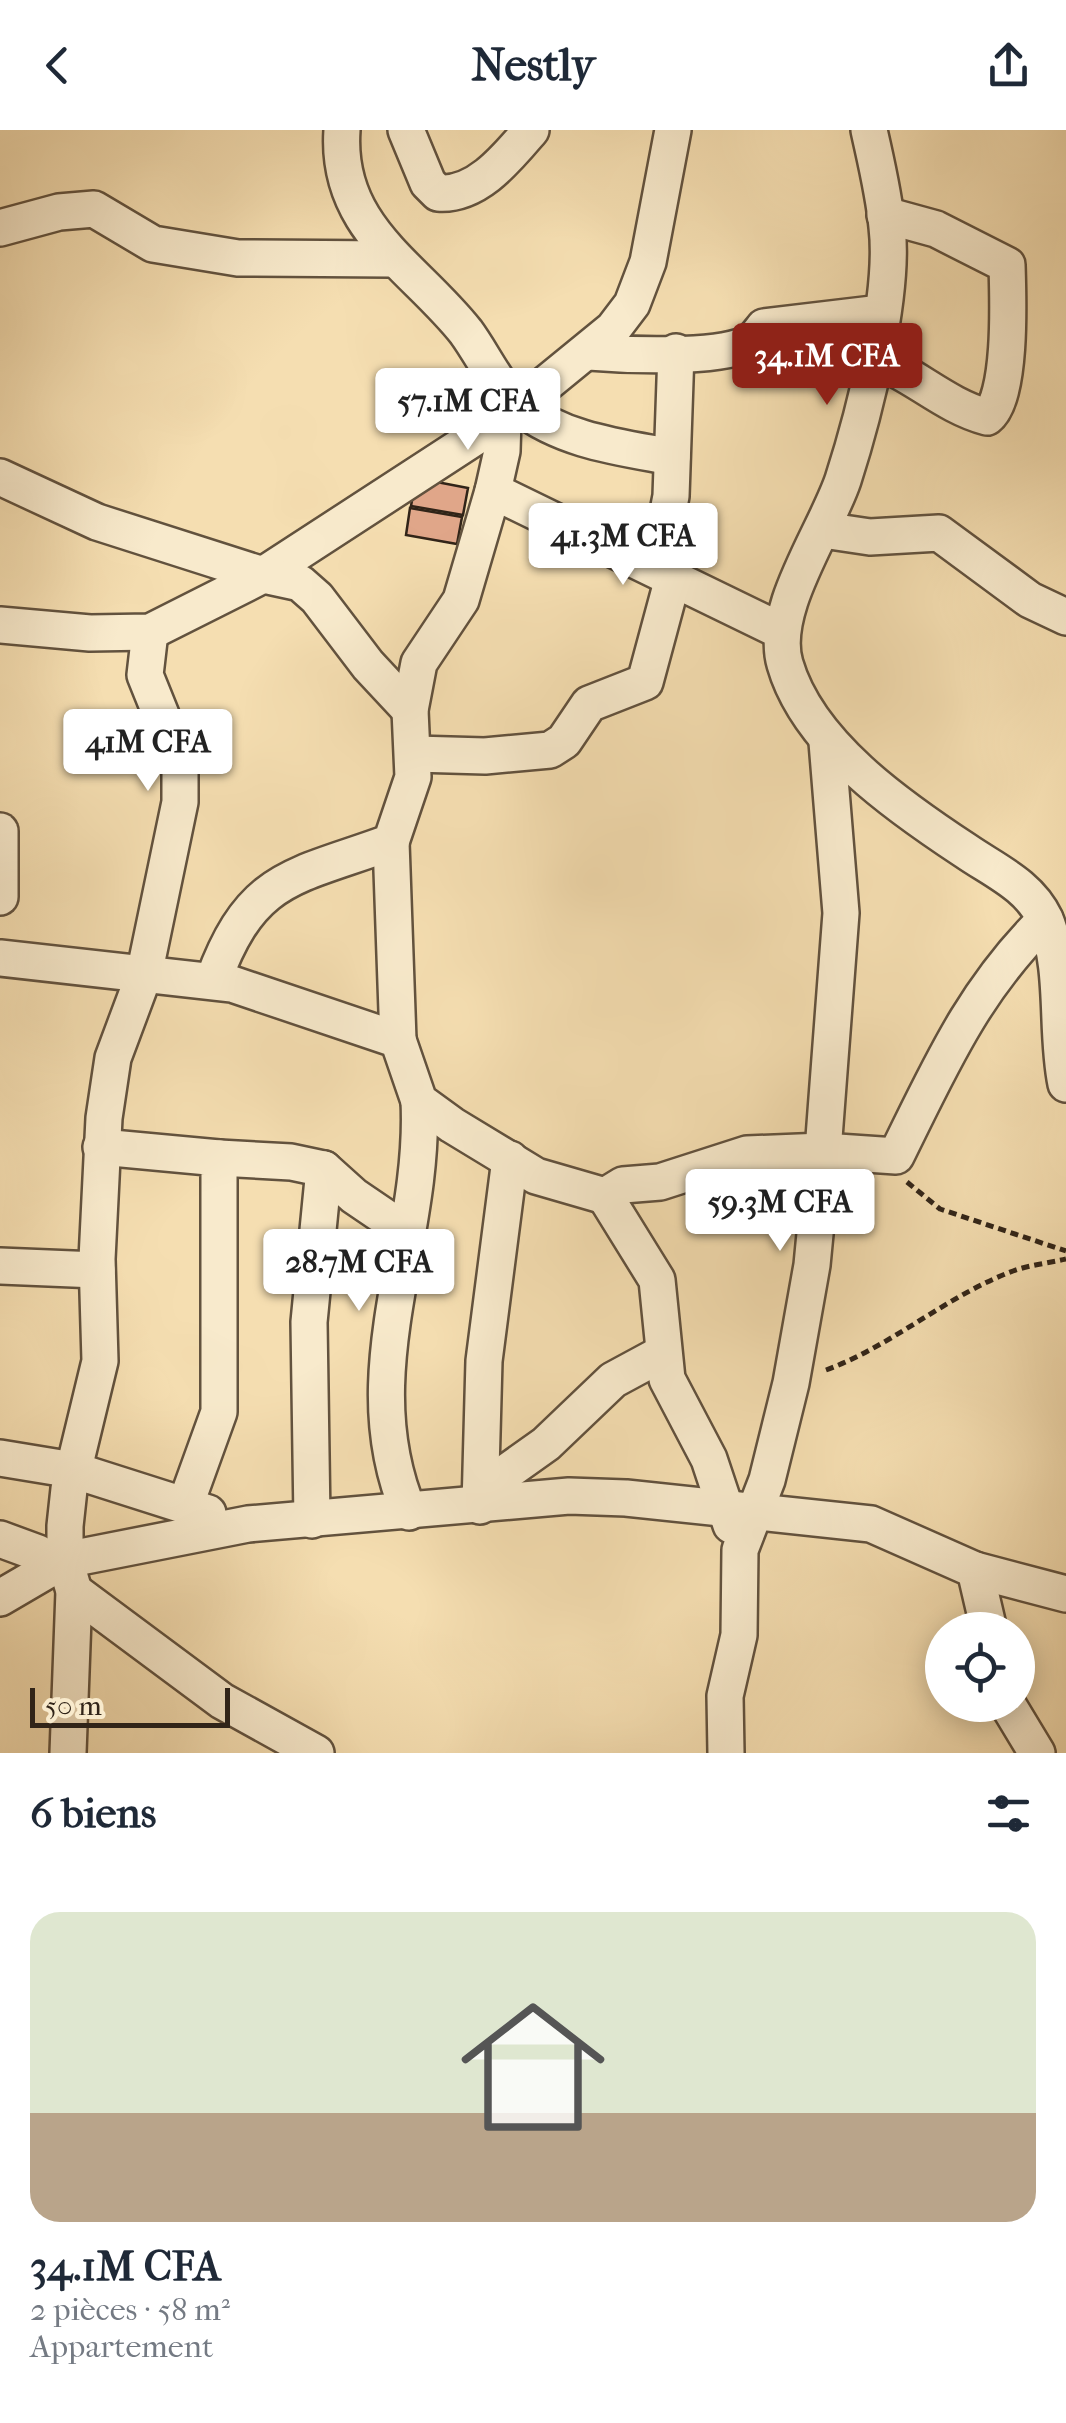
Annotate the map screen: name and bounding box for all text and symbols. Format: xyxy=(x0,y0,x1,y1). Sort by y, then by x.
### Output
icon: back xyxy=(30,38,85,93)
icon: share xyxy=(981,38,1036,93)
text: Nestly xyxy=(471,39,595,92)
pin: 34.1M CFA xyxy=(713,323,941,408)
text: 34.1M CFA xyxy=(754,337,900,374)
pin: 57.1M CFA xyxy=(354,368,582,453)
text: 57.1M CFA xyxy=(397,382,539,419)
pin: 41.3M CFA xyxy=(509,503,737,588)
text: 41.3M CFA xyxy=(551,517,695,554)
pin: 41M CFA xyxy=(56,709,240,794)
text: 41M CFA xyxy=(85,723,211,760)
pin: 59.3M CFA xyxy=(666,1169,894,1254)
text: 59.3M CFA xyxy=(708,1183,852,1220)
pin: 28.7M CFA xyxy=(245,1229,473,1314)
text: 28.7M CFA xyxy=(285,1243,433,1280)
map controls xyxy=(925,1612,1035,1722)
button: locate xyxy=(925,1612,1035,1722)
scale bar xyxy=(30,1683,230,1728)
text: 50 m xyxy=(45,1689,102,1722)
icon: filters xyxy=(981,1786,1036,1841)
text: 6 biens xyxy=(30,1789,156,1838)
icon: home xyxy=(443,1977,623,2157)
text: 34.1M CFA xyxy=(30,2242,221,2291)
text: 2 pièces · 58 m² xyxy=(30,2291,230,2328)
text: Appartement xyxy=(30,2328,213,2365)

